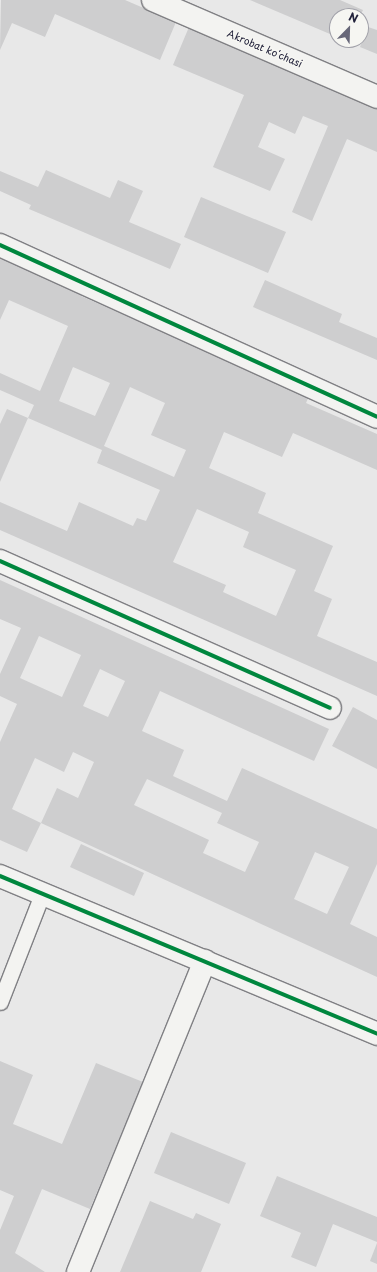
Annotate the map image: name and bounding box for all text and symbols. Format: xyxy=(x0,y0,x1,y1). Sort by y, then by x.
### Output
north arrow xyxy=(329,8,369,48)
text: N xyxy=(346,8,361,27)
street label: Akrobat koʻchasi xyxy=(225,27,305,69)

